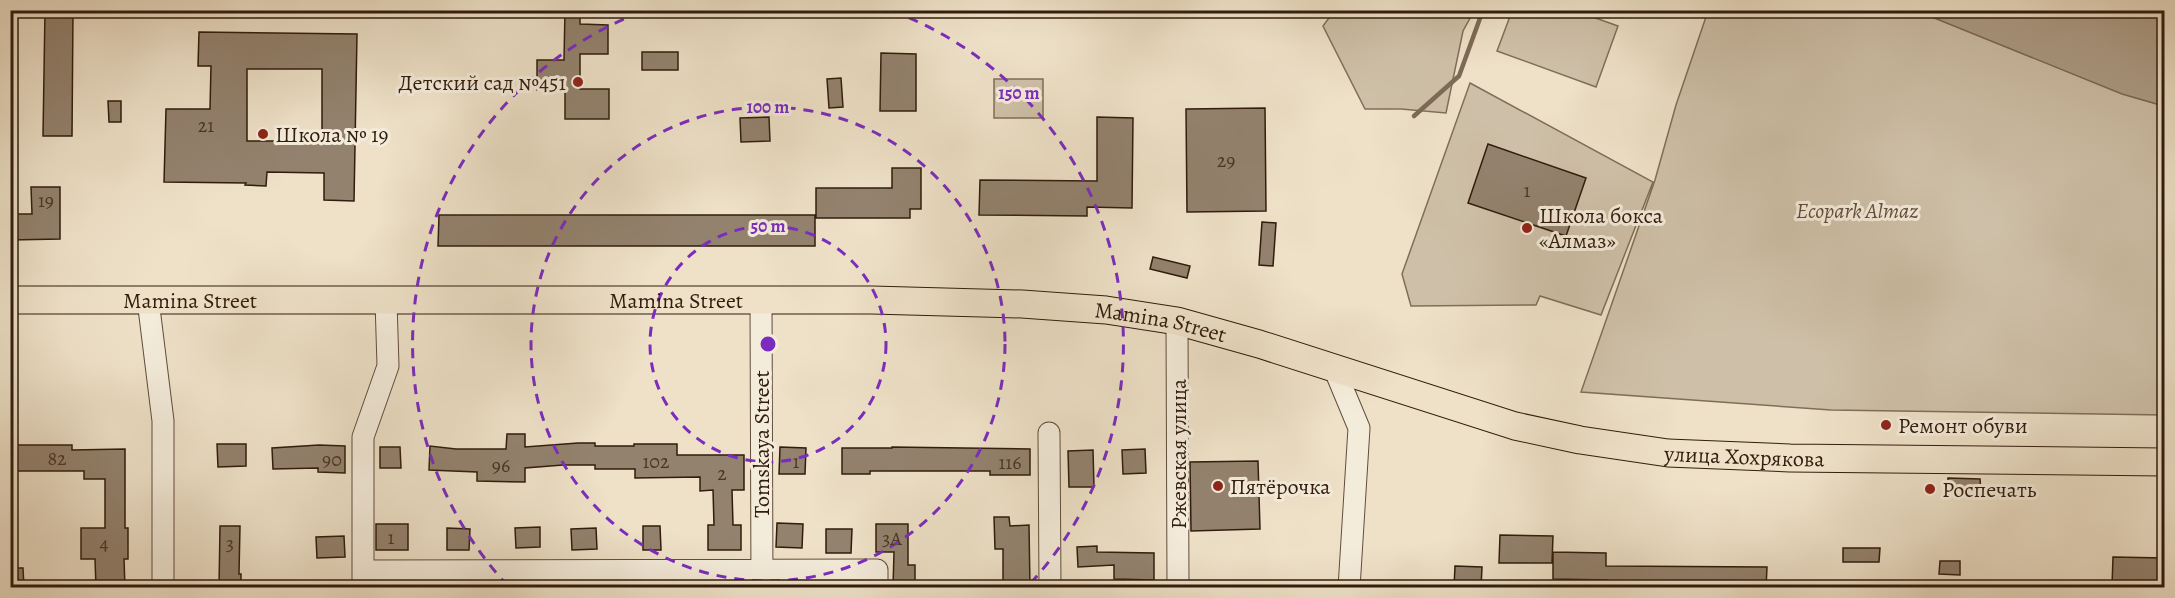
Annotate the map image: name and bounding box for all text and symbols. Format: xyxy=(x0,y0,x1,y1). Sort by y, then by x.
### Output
place label: Детский сад №451 xyxy=(399,68,566,98)
marker: Детский сад №451 xyxy=(571,75,585,89)
text: 150 m xyxy=(998,81,1040,105)
text: 100 m xyxy=(747,95,789,119)
house number: 21 xyxy=(198,112,214,139)
place label: Школа № 19 xyxy=(275,120,389,150)
marker: Школа № 19 xyxy=(256,127,270,141)
house number: 29 xyxy=(1217,147,1235,174)
house number: 1 xyxy=(1524,177,1531,204)
house number: 19 xyxy=(38,187,54,214)
park label: Ecopark Almaz xyxy=(1796,196,1918,226)
place label: Школа бокса «Алмаз» xyxy=(1539,201,1664,256)
text: 50 m xyxy=(751,214,785,238)
marker: Школа бокса «Алмаз» xyxy=(1520,221,1534,235)
street label: Mamina Street xyxy=(123,286,257,316)
street label: Mamina Street xyxy=(609,286,743,316)
street label: Mamina Street xyxy=(1094,295,1230,350)
centre of rings xyxy=(758,334,778,354)
street label: Tomskaya Street xyxy=(747,370,777,518)
street label: Ржевская улица xyxy=(1164,378,1194,529)
place label: Ремонт обуви xyxy=(1898,411,2028,441)
marker: Ремонт обуви xyxy=(1879,418,1893,432)
street label: улица Хохрякова xyxy=(1663,439,1826,474)
house number: 82 xyxy=(47,445,67,472)
house number: 90 xyxy=(322,446,342,473)
house number: 102 xyxy=(643,448,670,475)
house number: 1 xyxy=(793,448,800,475)
house number: 116 xyxy=(999,449,1021,476)
house number: 96 xyxy=(492,452,510,479)
house number: 2 xyxy=(717,460,727,487)
place label: Пятёрочка xyxy=(1230,472,1331,502)
place label: Роспечать xyxy=(1942,475,2037,505)
marker: Пятёрочка xyxy=(1211,479,1225,493)
marker: Роспечать xyxy=(1923,482,1937,496)
house number: 1 xyxy=(388,524,395,551)
house number: 3А xyxy=(882,525,902,552)
house number: 4 xyxy=(99,530,109,557)
house number: 3 xyxy=(226,530,234,557)

